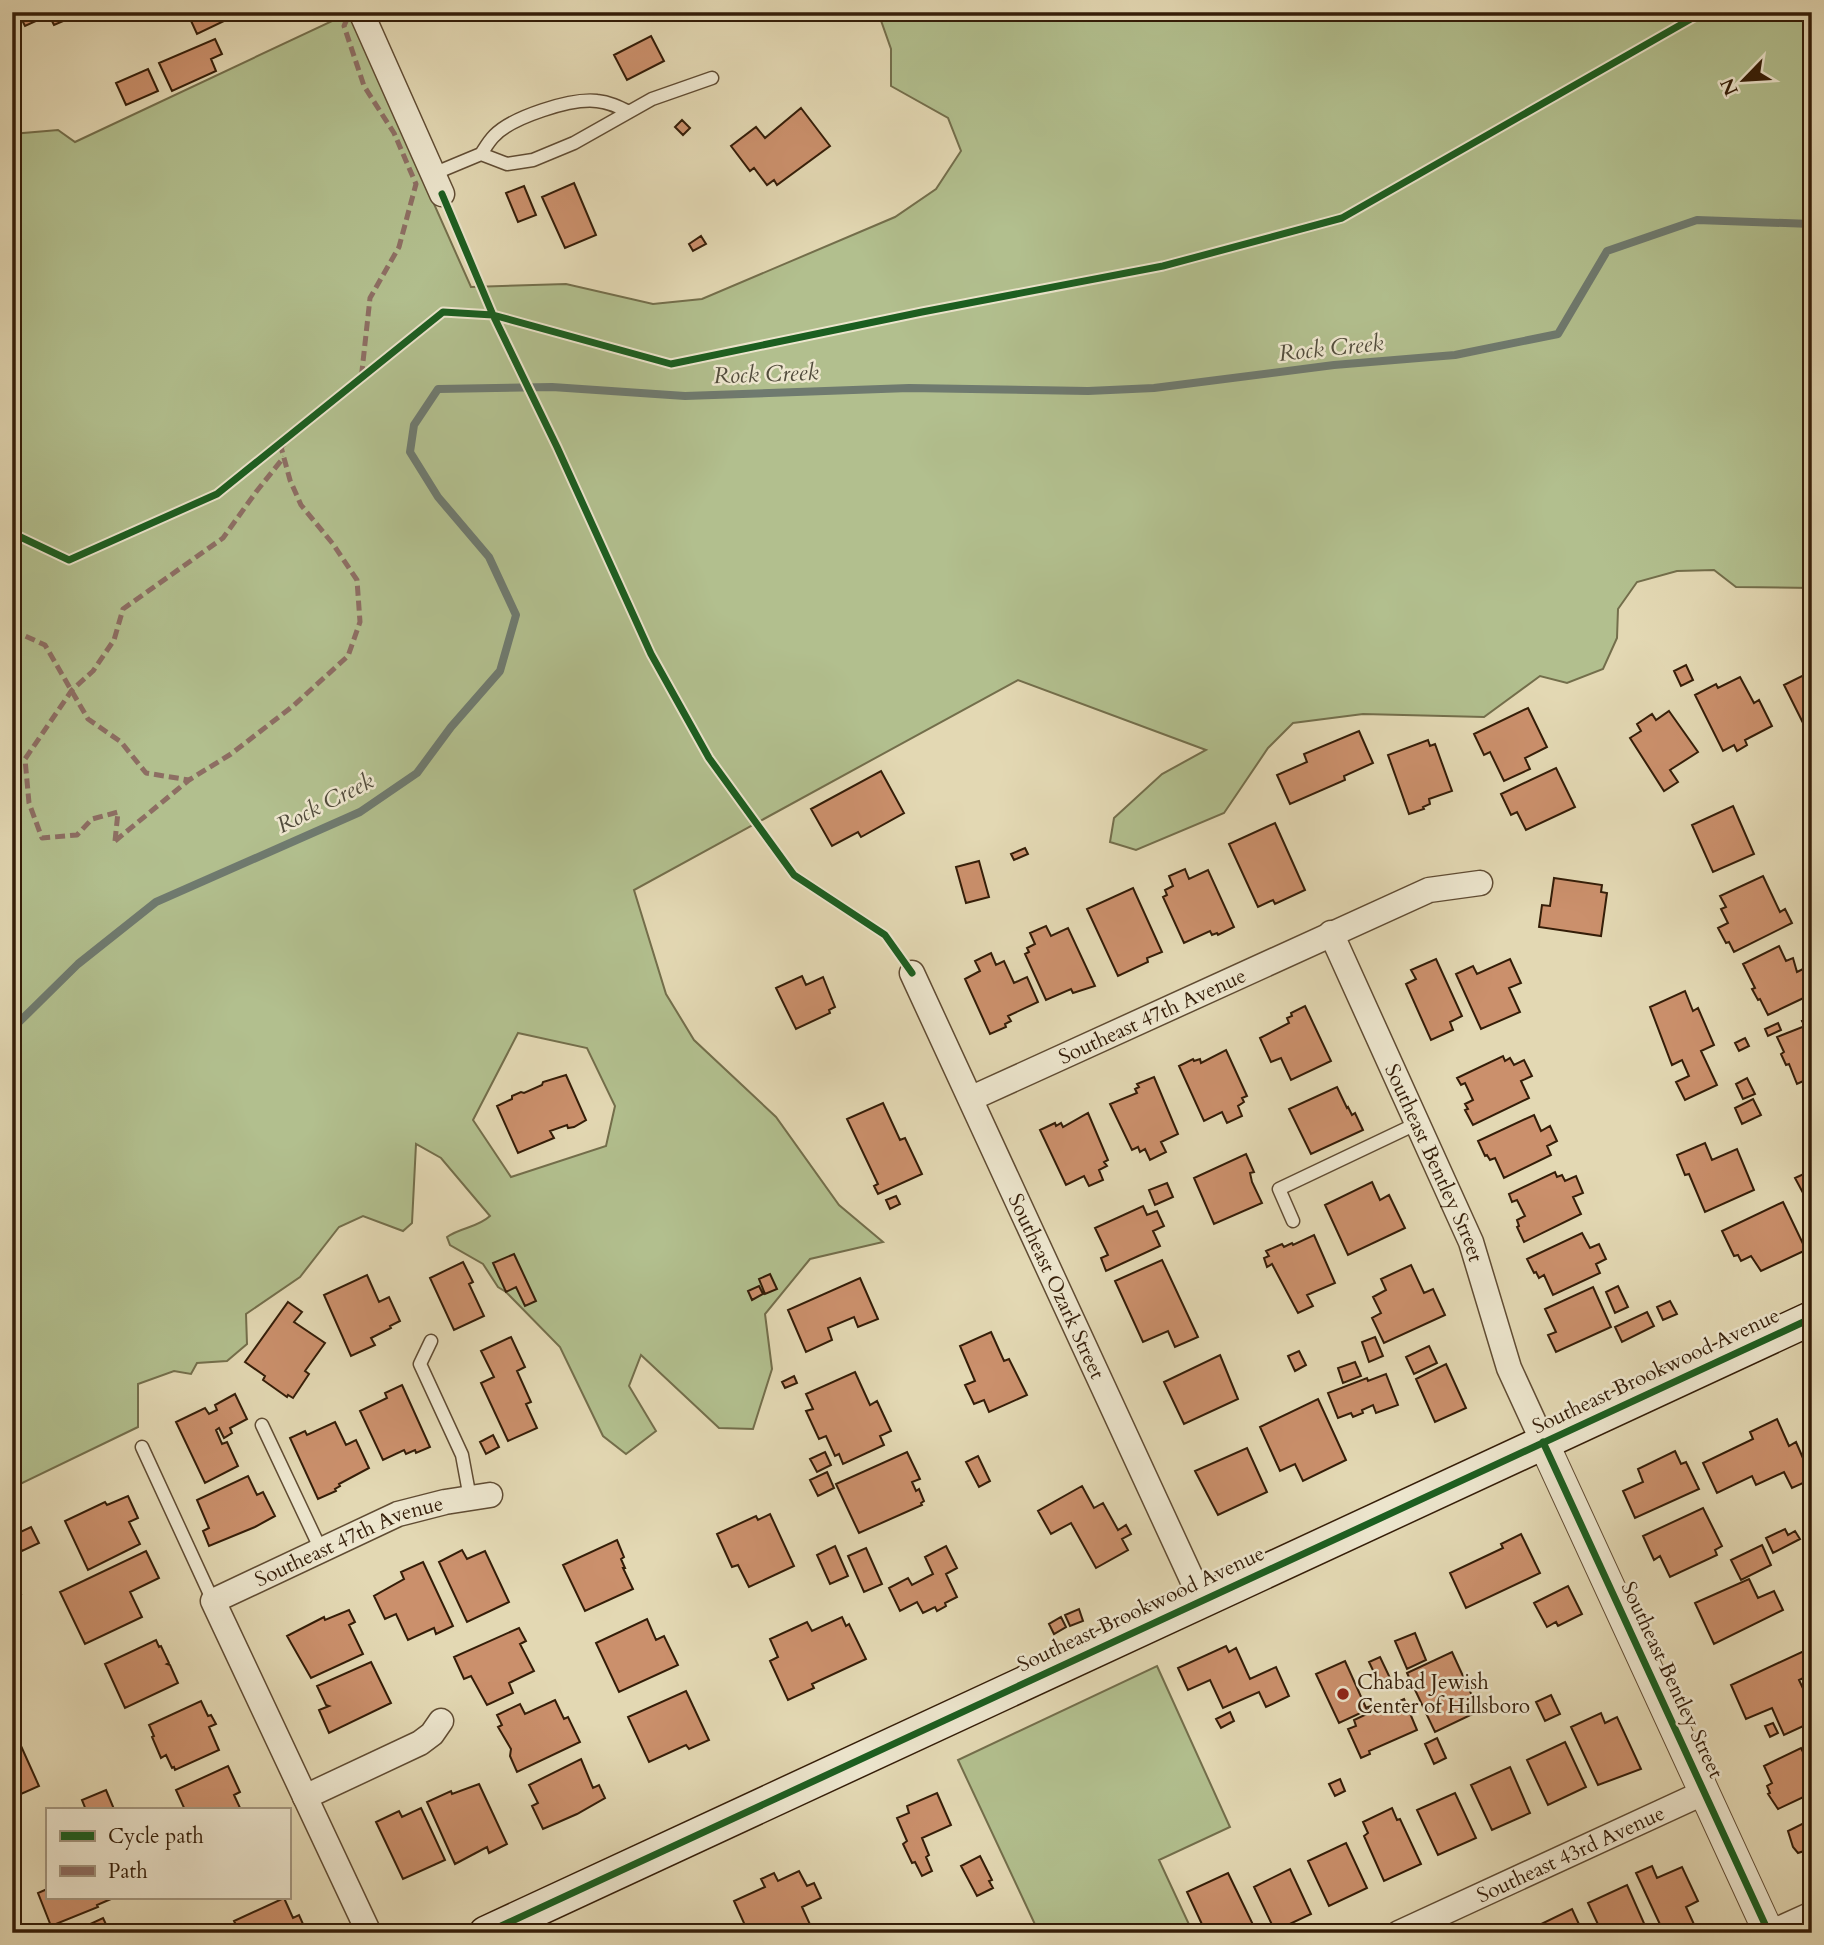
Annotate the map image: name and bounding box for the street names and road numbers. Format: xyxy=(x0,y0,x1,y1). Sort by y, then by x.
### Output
street label: Southeast 47th Avenue xyxy=(1054,961,1251,1071)
street label: Southeast Bentley Street xyxy=(1378,1059,1491,1266)
street label: Southeast Ozark Street xyxy=(1001,1189,1112,1384)
street label: Southeast Brookwood Avenue xyxy=(1528,1301,1784,1441)
street label: Southeast 47th Avenue xyxy=(250,1489,446,1594)
street label: Southeast Brookwood Avenue xyxy=(1013,1539,1269,1679)
street label: Southeast Bentley Street xyxy=(1614,1577,1731,1783)
street label: Southeast 43rd Avenue xyxy=(1472,1798,1669,1910)

